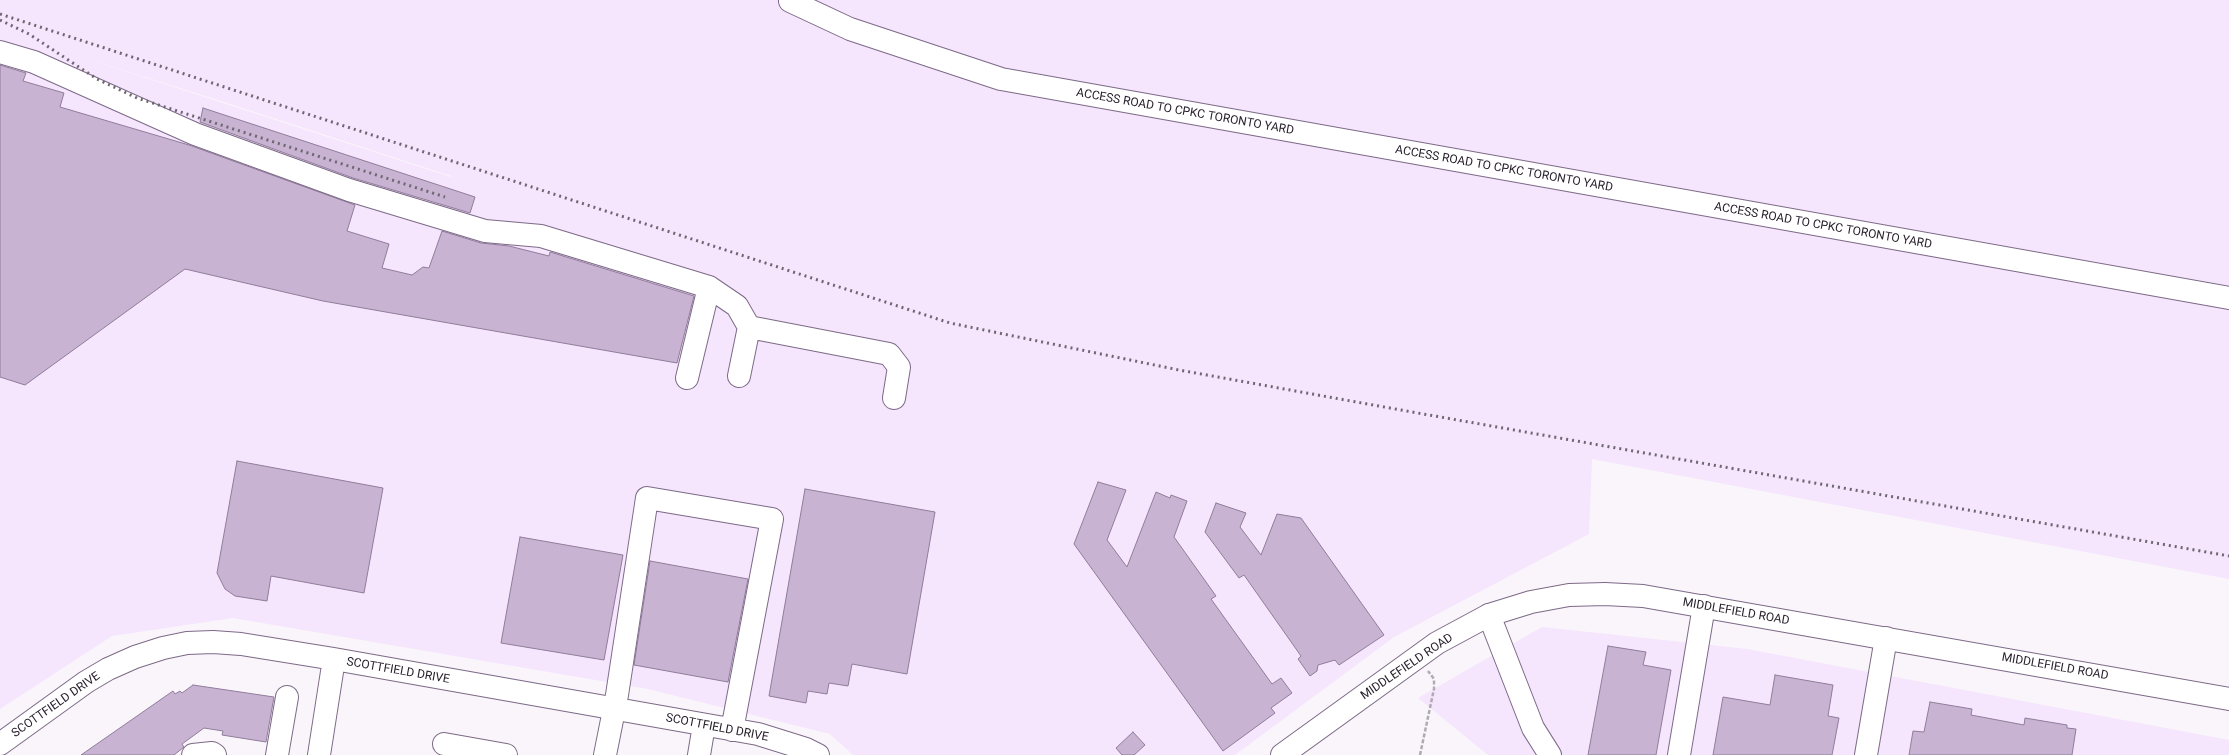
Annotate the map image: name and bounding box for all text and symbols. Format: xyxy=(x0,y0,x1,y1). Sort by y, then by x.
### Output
street label: ACCESS ROAD TO CPKC TORONTO YARD xyxy=(1075,86,1295,138)
street label: ACCESS ROAD TO CPKC TORONTO YARD xyxy=(1394,143,1614,195)
street label: ACCESS ROAD TO CPKC TORONTO YARD xyxy=(1713,200,1933,252)
street label: MIDDLEFIELD ROAD xyxy=(1682,596,1790,628)
street label: MIDDLEFIELD ROAD xyxy=(1358,631,1456,703)
street label: MIDDLEFIELD ROAD xyxy=(2001,651,2109,683)
street label: SCOTTFIELD DRIVE xyxy=(345,655,451,687)
street label: SCOTTFIELD DRIVE xyxy=(9,669,103,741)
street label: SCOTTFIELD DRIVE xyxy=(664,711,770,745)

